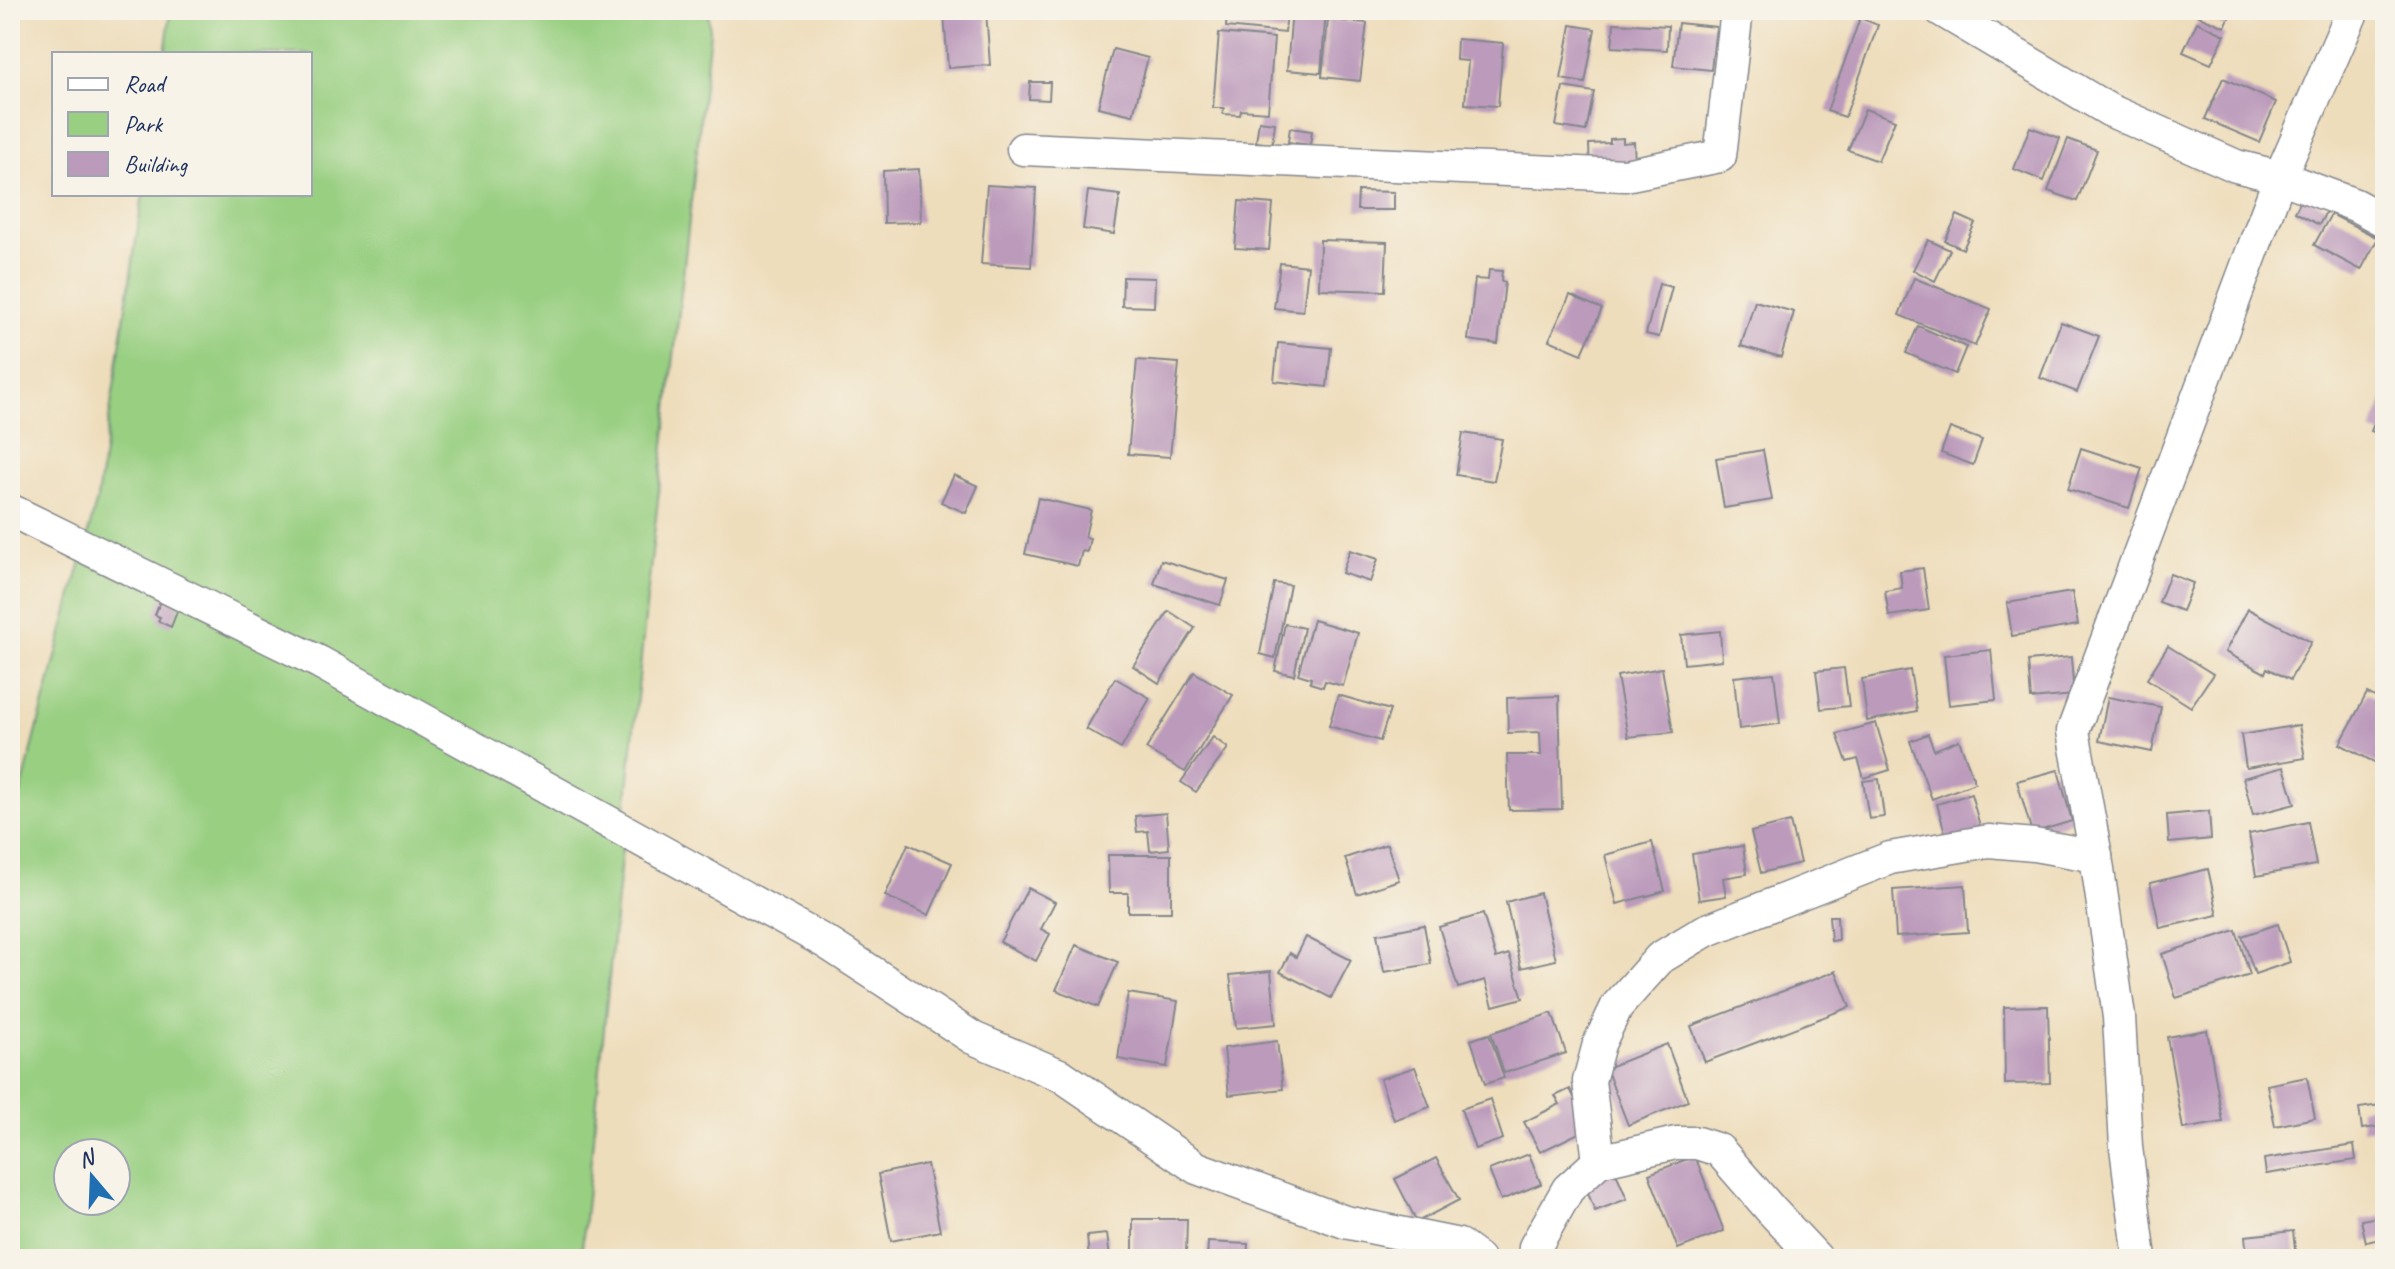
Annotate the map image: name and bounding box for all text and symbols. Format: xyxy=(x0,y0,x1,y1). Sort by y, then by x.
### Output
legend xyxy=(52,52,312,196)
text: Road xyxy=(124,69,168,99)
text: Park xyxy=(124,109,164,139)
text: Building xyxy=(124,149,189,179)
north arrow xyxy=(52,1137,132,1217)
text: N xyxy=(75,1142,100,1174)

